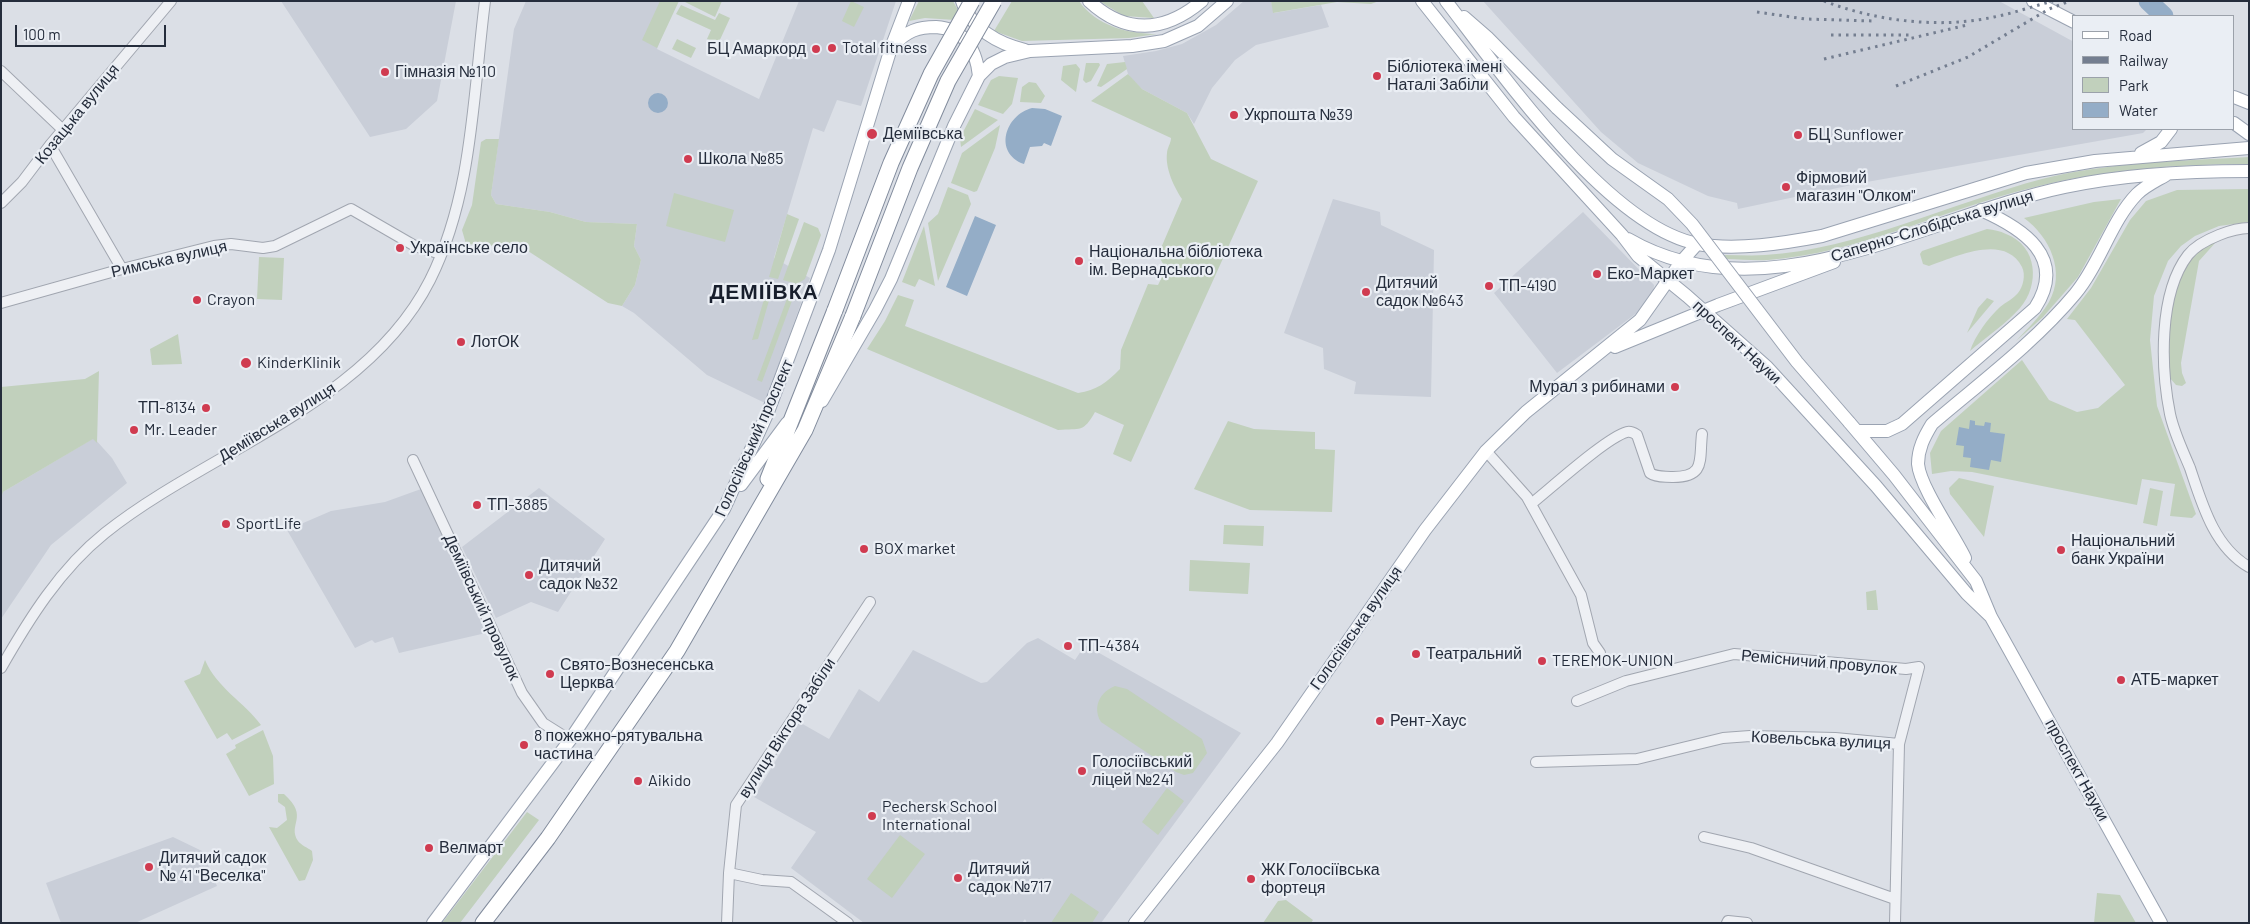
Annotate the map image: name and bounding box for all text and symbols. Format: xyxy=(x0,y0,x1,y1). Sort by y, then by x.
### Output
scale bar xyxy=(18,15,169,47)
legend xyxy=(2072,15,2235,130)
text: 100 m xyxy=(23,25,61,43)
text: Road xyxy=(2119,26,2152,44)
place label: Total fitness xyxy=(842,38,927,58)
place label: БЦ Амаркорд xyxy=(707,39,806,59)
marker: Total fitness xyxy=(826,42,838,54)
marker: БЦ Амаркорд xyxy=(810,43,822,55)
text: Railway xyxy=(2119,51,2168,69)
place label: Бібліотека імені Наталі Забіли xyxy=(1387,57,1502,95)
street label: Козацька вулиця xyxy=(31,60,123,168)
place label: Гімназія №110 xyxy=(395,62,496,82)
marker: Гімназія №110 xyxy=(379,66,391,78)
marker: Бібліотека імені Наталі Забіли xyxy=(1371,70,1383,82)
text: Park xyxy=(2119,76,2148,94)
text: Water xyxy=(2119,101,2158,119)
place label: Укрпошта №39 xyxy=(1244,105,1353,125)
marker: Укрпошта №39 xyxy=(1228,109,1240,121)
place label: Деміївська xyxy=(883,124,963,144)
place label: БЦ Sunflower xyxy=(1808,125,1903,145)
marker: Деміївська xyxy=(865,127,879,141)
marker: БЦ Sunflower xyxy=(1792,129,1804,141)
place label: Школа №85 xyxy=(698,149,784,169)
marker: Школа №85 xyxy=(682,153,694,165)
place label: Фірмовий магазин "Олком" xyxy=(1796,168,1916,206)
marker: Фірмовий магазин "Олком" xyxy=(1780,181,1792,193)
street label: Саперно-Слобідська вулиця xyxy=(1828,186,2036,266)
street label: Римська вулиця xyxy=(109,236,229,282)
place label: Українське село xyxy=(410,238,528,258)
marker: Українське село xyxy=(394,242,406,254)
place label: Національна бібліотека ім. Вернадського xyxy=(1089,242,1262,280)
marker: Національна бібліотека ім. Вернадського xyxy=(1073,255,1085,267)
place label: Еко-Маркет xyxy=(1607,264,1694,284)
marker: Еко-Маркет xyxy=(1591,268,1603,280)
place label: Дитячий садок №643 xyxy=(1376,273,1464,311)
place label: ТП-4190 xyxy=(1499,276,1557,296)
district label: ДЕМІЇВКА xyxy=(708,279,820,305)
marker: ТП-4190 xyxy=(1483,280,1495,292)
marker: Дитячий садок №643 xyxy=(1360,286,1372,298)
place label: Crayon xyxy=(207,290,255,310)
marker: Crayon xyxy=(191,294,203,306)
street label: проспект Науки xyxy=(1689,296,1785,388)
place label: ЛотОК xyxy=(471,332,519,352)
marker: ЛотОК xyxy=(455,336,467,348)
place label: KinderKlinik xyxy=(257,353,341,373)
marker: KinderKlinik xyxy=(239,356,253,370)
street label: Голосіївський проспект xyxy=(711,357,797,519)
place label: Мурал з рибинами xyxy=(1529,377,1665,397)
street label: Деміївська вулиця xyxy=(215,378,339,466)
marker: Мурал з рибинами xyxy=(1669,381,1681,393)
place label: ТП-8134 xyxy=(138,398,196,418)
marker: ТП-8134 xyxy=(200,402,212,414)
place label: Mr. Leader xyxy=(144,420,217,440)
marker: Mr. Leader xyxy=(128,424,140,436)
place label: ТП-3885 xyxy=(487,495,548,515)
marker: ТП-3885 xyxy=(471,499,483,511)
place label: SportLife xyxy=(236,514,301,534)
marker: SportLife xyxy=(220,518,232,530)
street label: Деміївський провулок xyxy=(440,531,524,683)
place label: Національний банк України xyxy=(2071,531,2175,569)
place label: BOX market xyxy=(874,539,956,559)
marker: BOX market xyxy=(858,543,870,555)
marker: Національний банк України xyxy=(2055,544,2067,556)
place label: Дитячий садок №32 xyxy=(539,556,618,594)
street label: Голосіївська вулиця xyxy=(1306,562,1406,694)
marker: Дитячий садок №32 xyxy=(523,569,535,581)
place label: ТП-4384 xyxy=(1078,636,1140,656)
marker: ТП-4384 xyxy=(1062,640,1074,652)
place label: Театральний xyxy=(1426,644,1522,664)
street label: Ремісничий провулок xyxy=(1740,646,1898,678)
marker: Театральний xyxy=(1410,648,1422,660)
place label: TEREMOK-UNION xyxy=(1552,651,1674,671)
street label: вулиця Віктора Забіли xyxy=(735,654,839,802)
place label: Свято-Вознесенська Церква xyxy=(560,655,714,693)
marker: TEREMOK-UNION xyxy=(1536,655,1548,667)
marker: Свято-Вознесенська Церква xyxy=(544,668,556,680)
place label: АТБ-маркет xyxy=(2131,670,2219,690)
marker: АТБ-маркет xyxy=(2115,674,2127,686)
place label: Рент-Хаус xyxy=(1390,711,1467,731)
marker: Рент-Хаус xyxy=(1374,715,1386,727)
street label: проспект Науки xyxy=(2041,716,2113,824)
place label: 8 пожежно-рятувальна частина xyxy=(534,726,703,764)
street label: Ковельська вулиця xyxy=(1750,727,1892,753)
marker: 8 пожежно-рятувальна частина xyxy=(518,739,530,751)
place label: Голосіївський ліцей №241 xyxy=(1092,752,1192,790)
marker: Голосіївський ліцей №241 xyxy=(1076,765,1088,777)
place label: Aikido xyxy=(648,771,691,791)
marker: Aikido xyxy=(632,775,644,787)
place label: Pechersk School International xyxy=(882,797,997,835)
marker: Pechersk School International xyxy=(866,810,878,822)
place label: Велмарт xyxy=(439,838,503,858)
marker: Велмарт xyxy=(423,842,435,854)
place label: Дитячий садок № 41 "Веселка" xyxy=(159,848,266,886)
place label: Дитячий садок №717 xyxy=(968,859,1051,897)
place label: ЖК Голосіївська фортеця xyxy=(1261,860,1380,898)
marker: Дитячий садок № 41 "Веселка" xyxy=(143,861,155,873)
marker: Дитячий садок №717 xyxy=(952,872,964,884)
marker: ЖК Голосіївська фортеця xyxy=(1245,873,1257,885)

